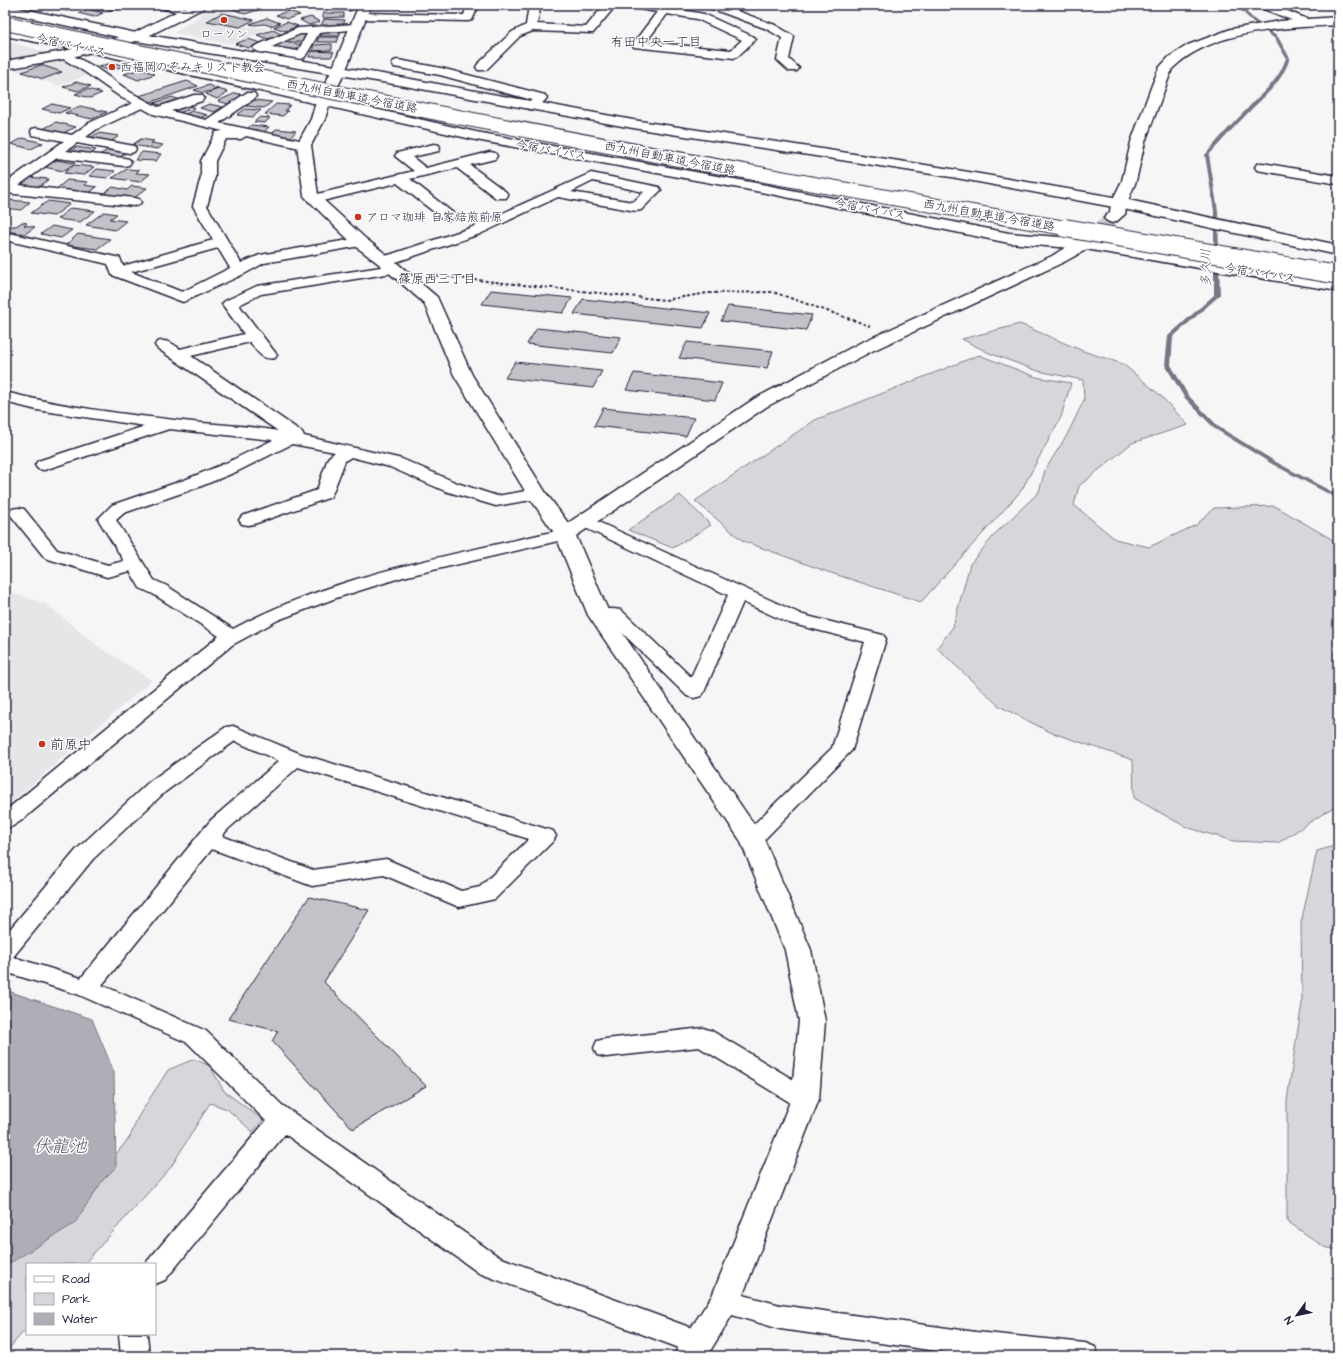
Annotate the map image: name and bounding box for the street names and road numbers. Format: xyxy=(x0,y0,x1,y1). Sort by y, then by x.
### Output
street label: 今宿バイパス xyxy=(34,30,108,61)
street label: 西九州自動車道;今宿道路 xyxy=(285,75,419,118)
street label: 今宿バイパス xyxy=(514,136,588,165)
street label: 西九州自動車道;今宿道路 xyxy=(603,137,737,180)
street label: 今宿バイパス xyxy=(833,194,907,225)
street label: 西九州自動車道;今宿道路 xyxy=(922,196,1056,235)
street label: 今宿バイパス xyxy=(1223,259,1297,288)

